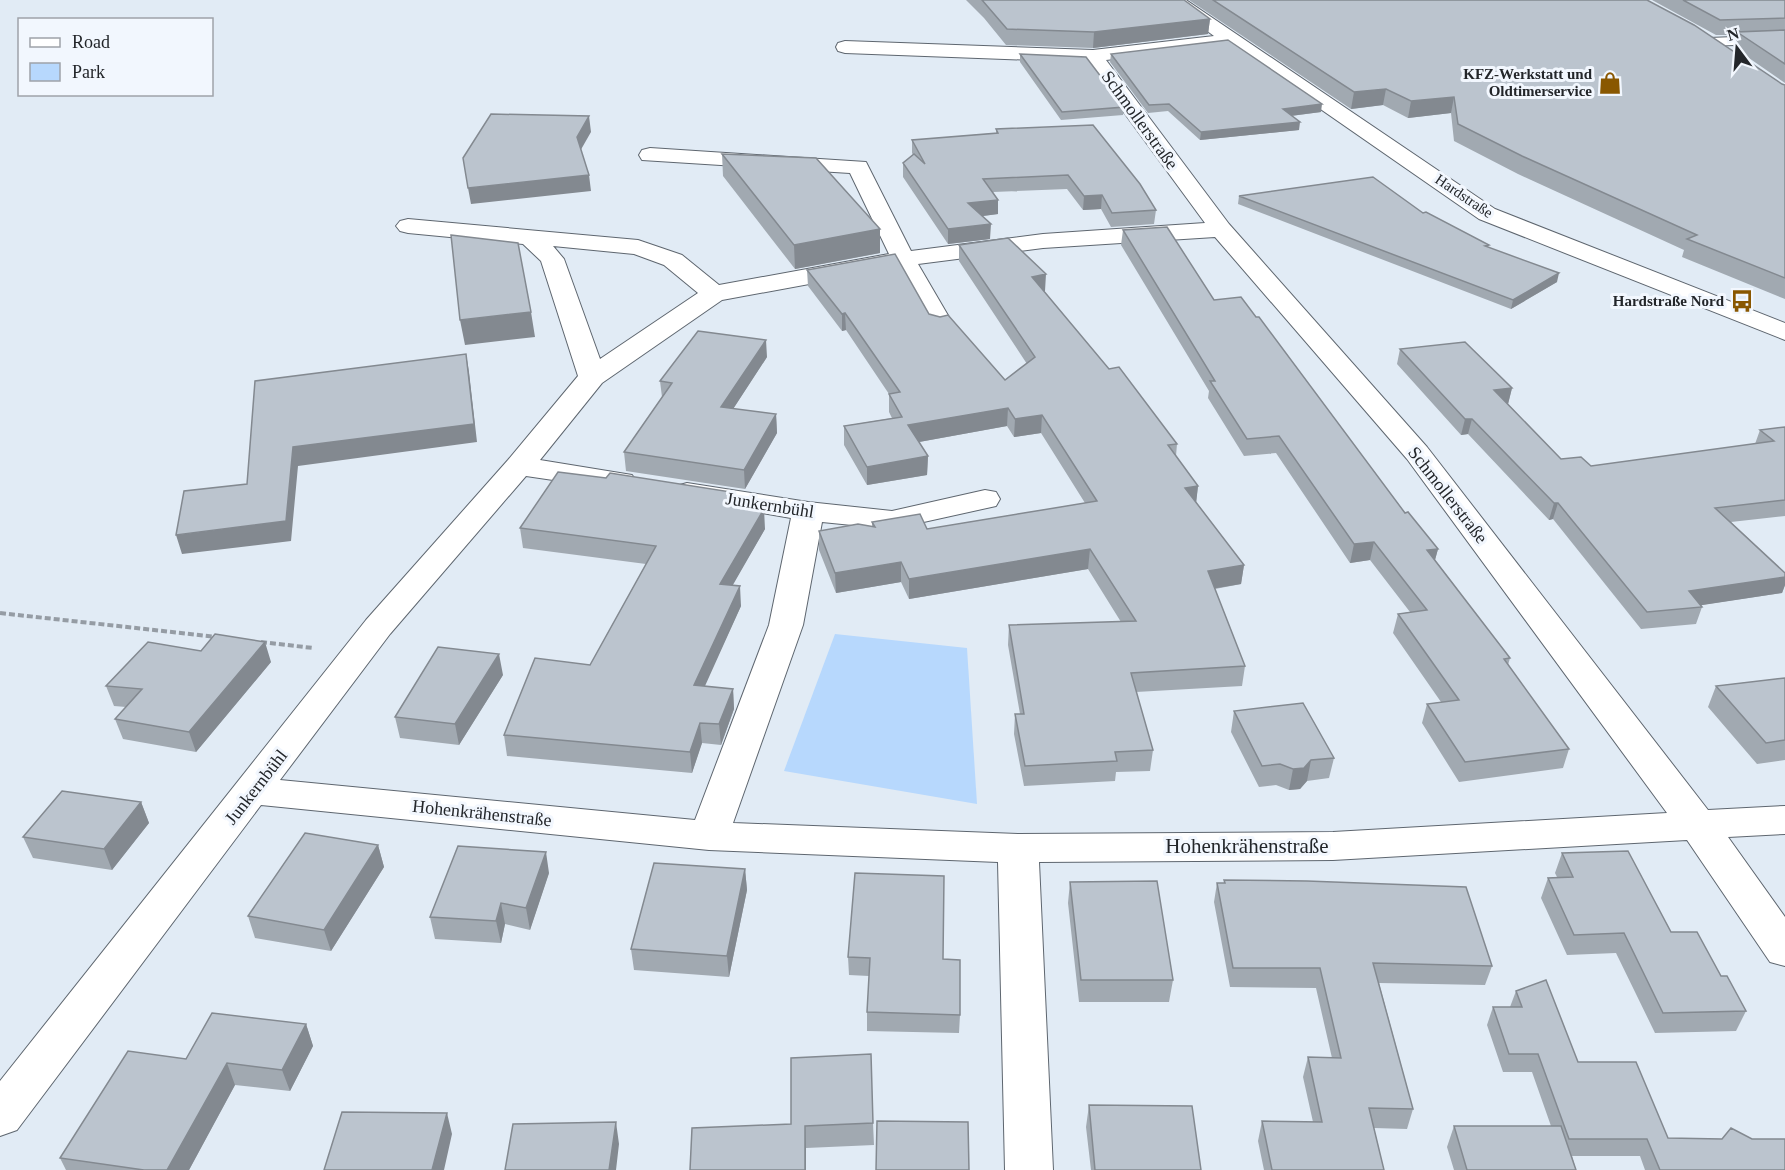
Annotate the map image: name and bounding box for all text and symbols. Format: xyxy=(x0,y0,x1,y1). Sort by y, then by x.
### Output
legend xyxy=(18,18,213,96)
north arrow xyxy=(1707,18,1767,78)
text: N xyxy=(1725,24,1741,44)
text: Road xyxy=(72,32,110,52)
text: Park xyxy=(72,62,105,82)
place label: KFZ-Werkstatt und Oldtimerservice xyxy=(1463,66,1593,99)
street label: Schmollerstraße xyxy=(1098,67,1182,173)
shop icon: KFZ-Werkstatt und Oldtimerservice xyxy=(1597,70,1623,96)
street label: Hardstraße xyxy=(1432,171,1496,221)
bus stop icon: Hardstraße Nord xyxy=(1729,288,1755,314)
place label: Hardstraße Nord xyxy=(1613,293,1725,309)
street label: Schmollerstraße xyxy=(1404,443,1492,547)
street label: Junkernbühl xyxy=(724,488,816,522)
street label: Junkernbühl xyxy=(221,746,291,828)
street label: Hohenkrähenstraße xyxy=(411,796,553,830)
street label: Hohenkrähenstraße xyxy=(1165,834,1329,858)

